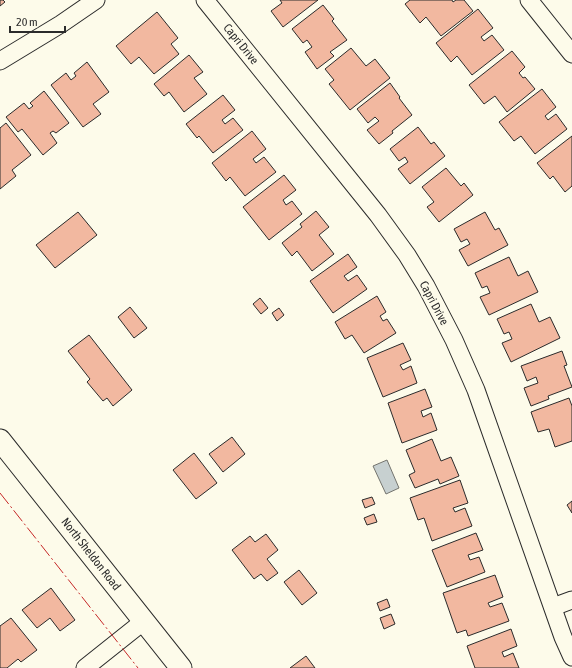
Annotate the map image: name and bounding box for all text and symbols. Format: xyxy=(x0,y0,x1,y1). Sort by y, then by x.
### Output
scale bar xyxy=(10,8,65,34)
text: 20 m xyxy=(16,15,38,29)
street label: Capri Drive xyxy=(220,21,262,67)
street label: Capri Drive xyxy=(417,279,451,327)
street label: North Sheldon Road xyxy=(58,515,124,593)

